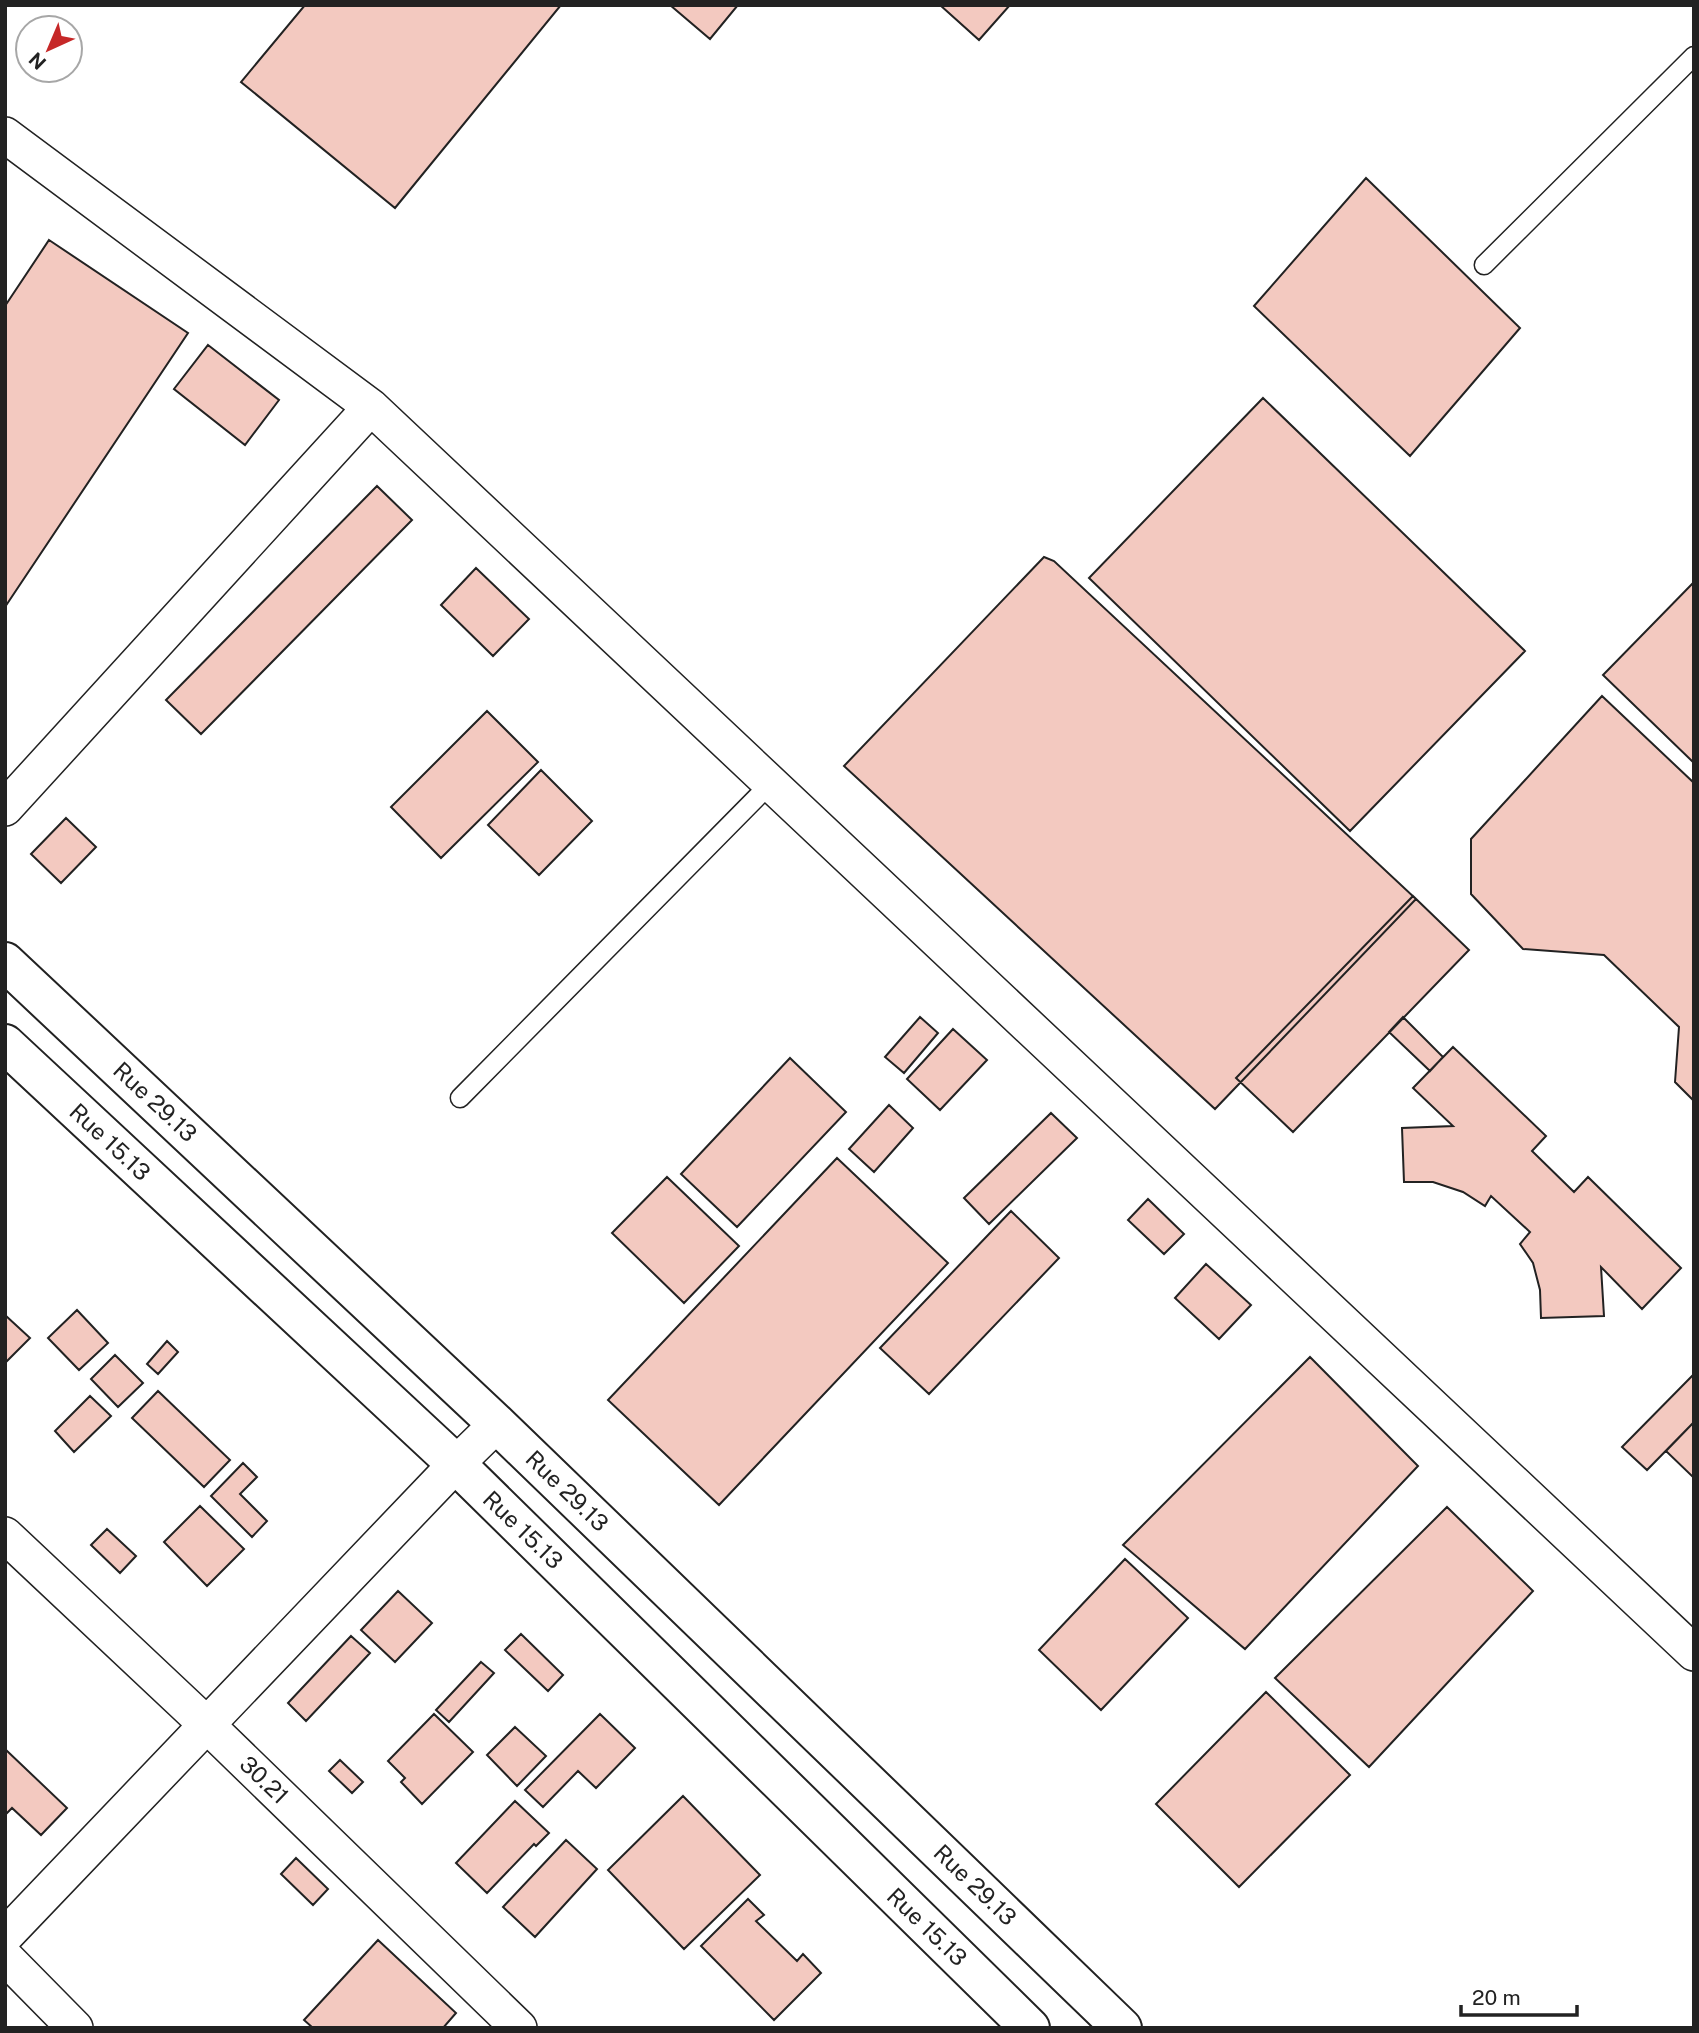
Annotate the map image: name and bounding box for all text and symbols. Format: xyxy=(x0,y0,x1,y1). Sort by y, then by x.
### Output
north arrow xyxy=(14,14,84,84)
text: N xyxy=(24,48,50,74)
street label: Rue 29.13 xyxy=(108,1056,203,1147)
street label: Rue 15.13 xyxy=(64,1098,156,1186)
street label: Rue 29.13 xyxy=(520,1445,614,1537)
street label: Rue 15.13 xyxy=(478,1485,569,1574)
street label: 30.21 xyxy=(234,1750,294,1809)
street label: Rue 29.13 xyxy=(928,1839,1022,1931)
street label: Rue 15.13 xyxy=(882,1882,973,1971)
scale bar xyxy=(1461,1974,1576,2018)
text: 20 m xyxy=(1472,1985,1521,2010)

